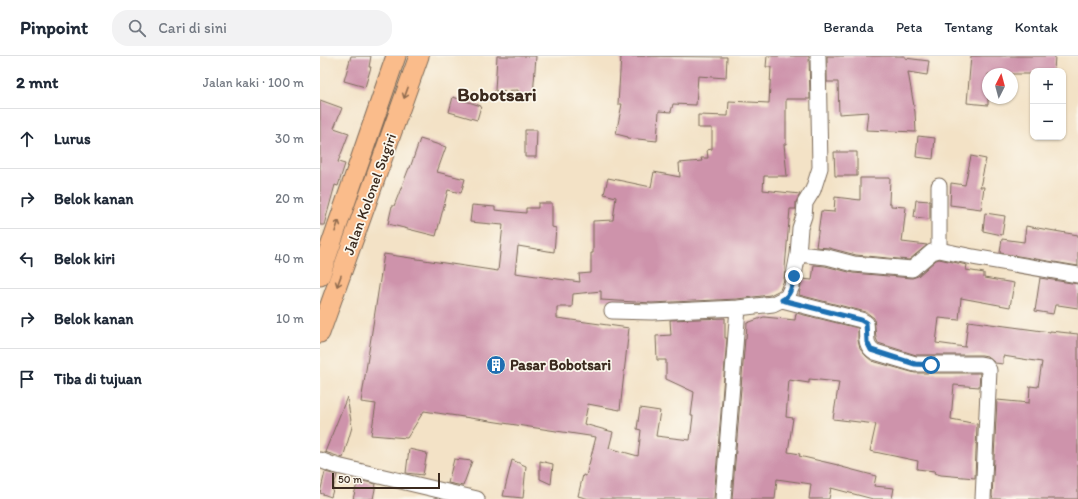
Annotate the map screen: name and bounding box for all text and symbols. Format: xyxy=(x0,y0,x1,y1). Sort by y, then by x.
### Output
search box xyxy=(112,10,392,46)
text: Pinpoint xyxy=(20,16,88,39)
icon: search xyxy=(126,17,148,39)
text: Cari di sini xyxy=(158,19,227,37)
text: Beranda xyxy=(823,19,874,36)
text: Peta xyxy=(896,19,922,36)
text: Tentang xyxy=(944,19,993,36)
text: Kontak xyxy=(1015,19,1058,36)
north arrow xyxy=(982,68,1018,104)
map controls xyxy=(1030,68,1066,140)
button: + xyxy=(1030,68,1066,104)
text: 2 mnt xyxy=(16,72,59,92)
text: Jalan kaki · 100 m xyxy=(203,75,304,90)
district label: Bobotsari xyxy=(457,83,537,106)
one-way arrow xyxy=(402,86,410,98)
button: − xyxy=(1030,104,1066,140)
icon: ahead xyxy=(16,128,38,150)
text: Lurus xyxy=(54,130,91,148)
text: 30 m xyxy=(275,131,304,146)
street label: Jalan Kolonel Sugiri xyxy=(340,131,400,257)
icon: right xyxy=(16,188,38,210)
text: Belok kanan xyxy=(54,190,134,208)
text: 20 m xyxy=(275,191,304,206)
one-way arrow xyxy=(334,221,342,233)
icon: left xyxy=(16,248,38,270)
text: Belok kiri xyxy=(54,250,115,268)
text: 40 m xyxy=(274,251,304,266)
route end xyxy=(785,267,803,285)
one-way arrow xyxy=(334,275,342,287)
icon: right xyxy=(16,308,38,330)
text: Belok kanan xyxy=(54,310,134,328)
text: 10 m xyxy=(276,311,304,326)
building icon: Pasar Bobotsari xyxy=(485,354,507,376)
place label: Pasar Bobotsari xyxy=(510,356,611,374)
route start xyxy=(922,356,940,374)
icon: arrive xyxy=(16,368,38,390)
text: Tiba di tujuan xyxy=(54,370,142,388)
scale bar xyxy=(332,471,440,490)
text: 50 m xyxy=(338,473,362,486)

